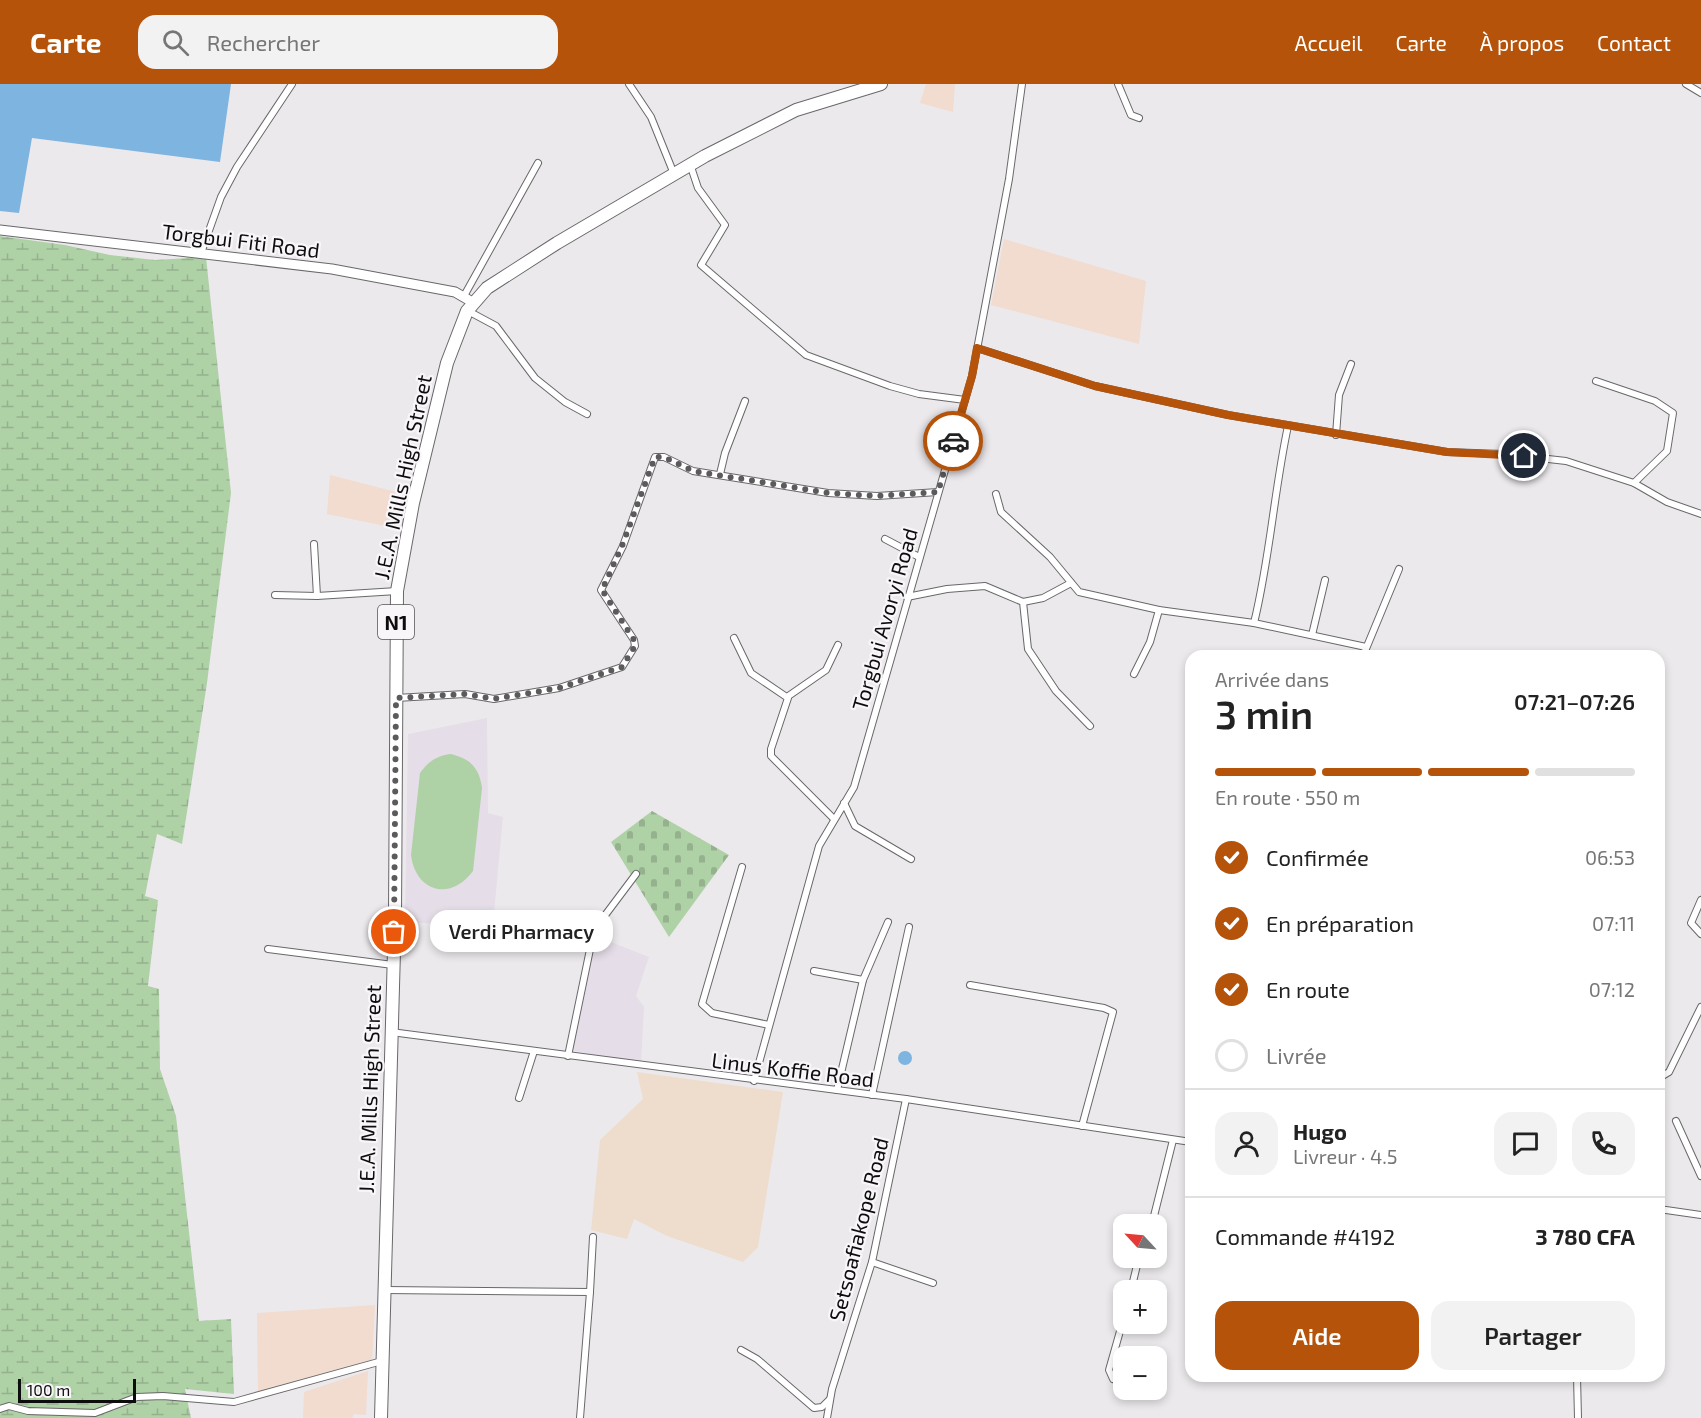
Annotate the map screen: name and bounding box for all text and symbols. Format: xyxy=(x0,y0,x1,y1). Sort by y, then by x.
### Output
search box xyxy=(138,15,558,69)
text: Carte xyxy=(30,25,102,59)
icon: search xyxy=(159,26,192,59)
text: Rechercher xyxy=(207,29,320,55)
text: Accueil xyxy=(1294,30,1363,55)
text: Carte xyxy=(1396,30,1447,55)
text: À propos xyxy=(1480,30,1564,55)
text: Contact xyxy=(1597,30,1671,55)
street label: Torgbui Fiti Road xyxy=(161,218,321,262)
street label: J.E.A. Mills High Street xyxy=(368,372,436,582)
courier xyxy=(923,411,983,471)
icon: car xyxy=(937,425,970,458)
pin xyxy=(1498,430,1549,481)
icon: home xyxy=(1507,439,1540,472)
street label: Torgbui Avoryi Road xyxy=(846,525,922,713)
road number: N1 xyxy=(378,605,414,639)
text: Arrivée dans xyxy=(1215,667,1329,691)
text: 07:21–07:26 xyxy=(1514,688,1635,714)
text: 3 min xyxy=(1215,690,1313,737)
text: En route · 550 m xyxy=(1215,785,1360,809)
icon: check xyxy=(1215,841,1248,874)
text: Confirmée xyxy=(1266,844,1369,870)
text: 06:53 xyxy=(1585,845,1635,869)
pin xyxy=(368,906,419,957)
icon: check xyxy=(1215,907,1248,940)
text: En préparation xyxy=(1266,910,1414,936)
callout: Verdi Pharmacy xyxy=(430,911,613,953)
text: 07:11 xyxy=(1592,911,1635,935)
icon: bag xyxy=(377,915,410,948)
text: Verdi Pharmacy xyxy=(449,919,594,943)
icon: check xyxy=(1215,973,1248,1006)
text: En route xyxy=(1266,976,1350,1002)
text: 07:12 xyxy=(1589,977,1635,1001)
street label: J.E.A. Mills High Street xyxy=(353,984,385,1194)
text: Livrée xyxy=(1266,1042,1327,1068)
street label: Linus Koffie Road xyxy=(710,1047,876,1091)
button: person xyxy=(1215,1112,1278,1175)
button: chat xyxy=(1494,1112,1557,1175)
button: phone xyxy=(1572,1112,1635,1175)
text: Hugo xyxy=(1293,1118,1347,1144)
street label: Setsoafiakope Road xyxy=(823,1135,893,1323)
text: Livreur · 4.5 xyxy=(1293,1144,1398,1168)
north arrow xyxy=(1113,1214,1167,1268)
map controls xyxy=(1113,1214,1167,1400)
text: Commande #4192 xyxy=(1215,1223,1395,1249)
text: 3 780 CFA xyxy=(1535,1223,1635,1249)
button: + xyxy=(1113,1280,1167,1334)
button: Aide xyxy=(1215,1301,1419,1370)
button: Partager xyxy=(1431,1301,1635,1370)
button: − xyxy=(1113,1346,1167,1400)
scale bar xyxy=(18,1376,136,1404)
text: 100 m xyxy=(27,1380,70,1399)

